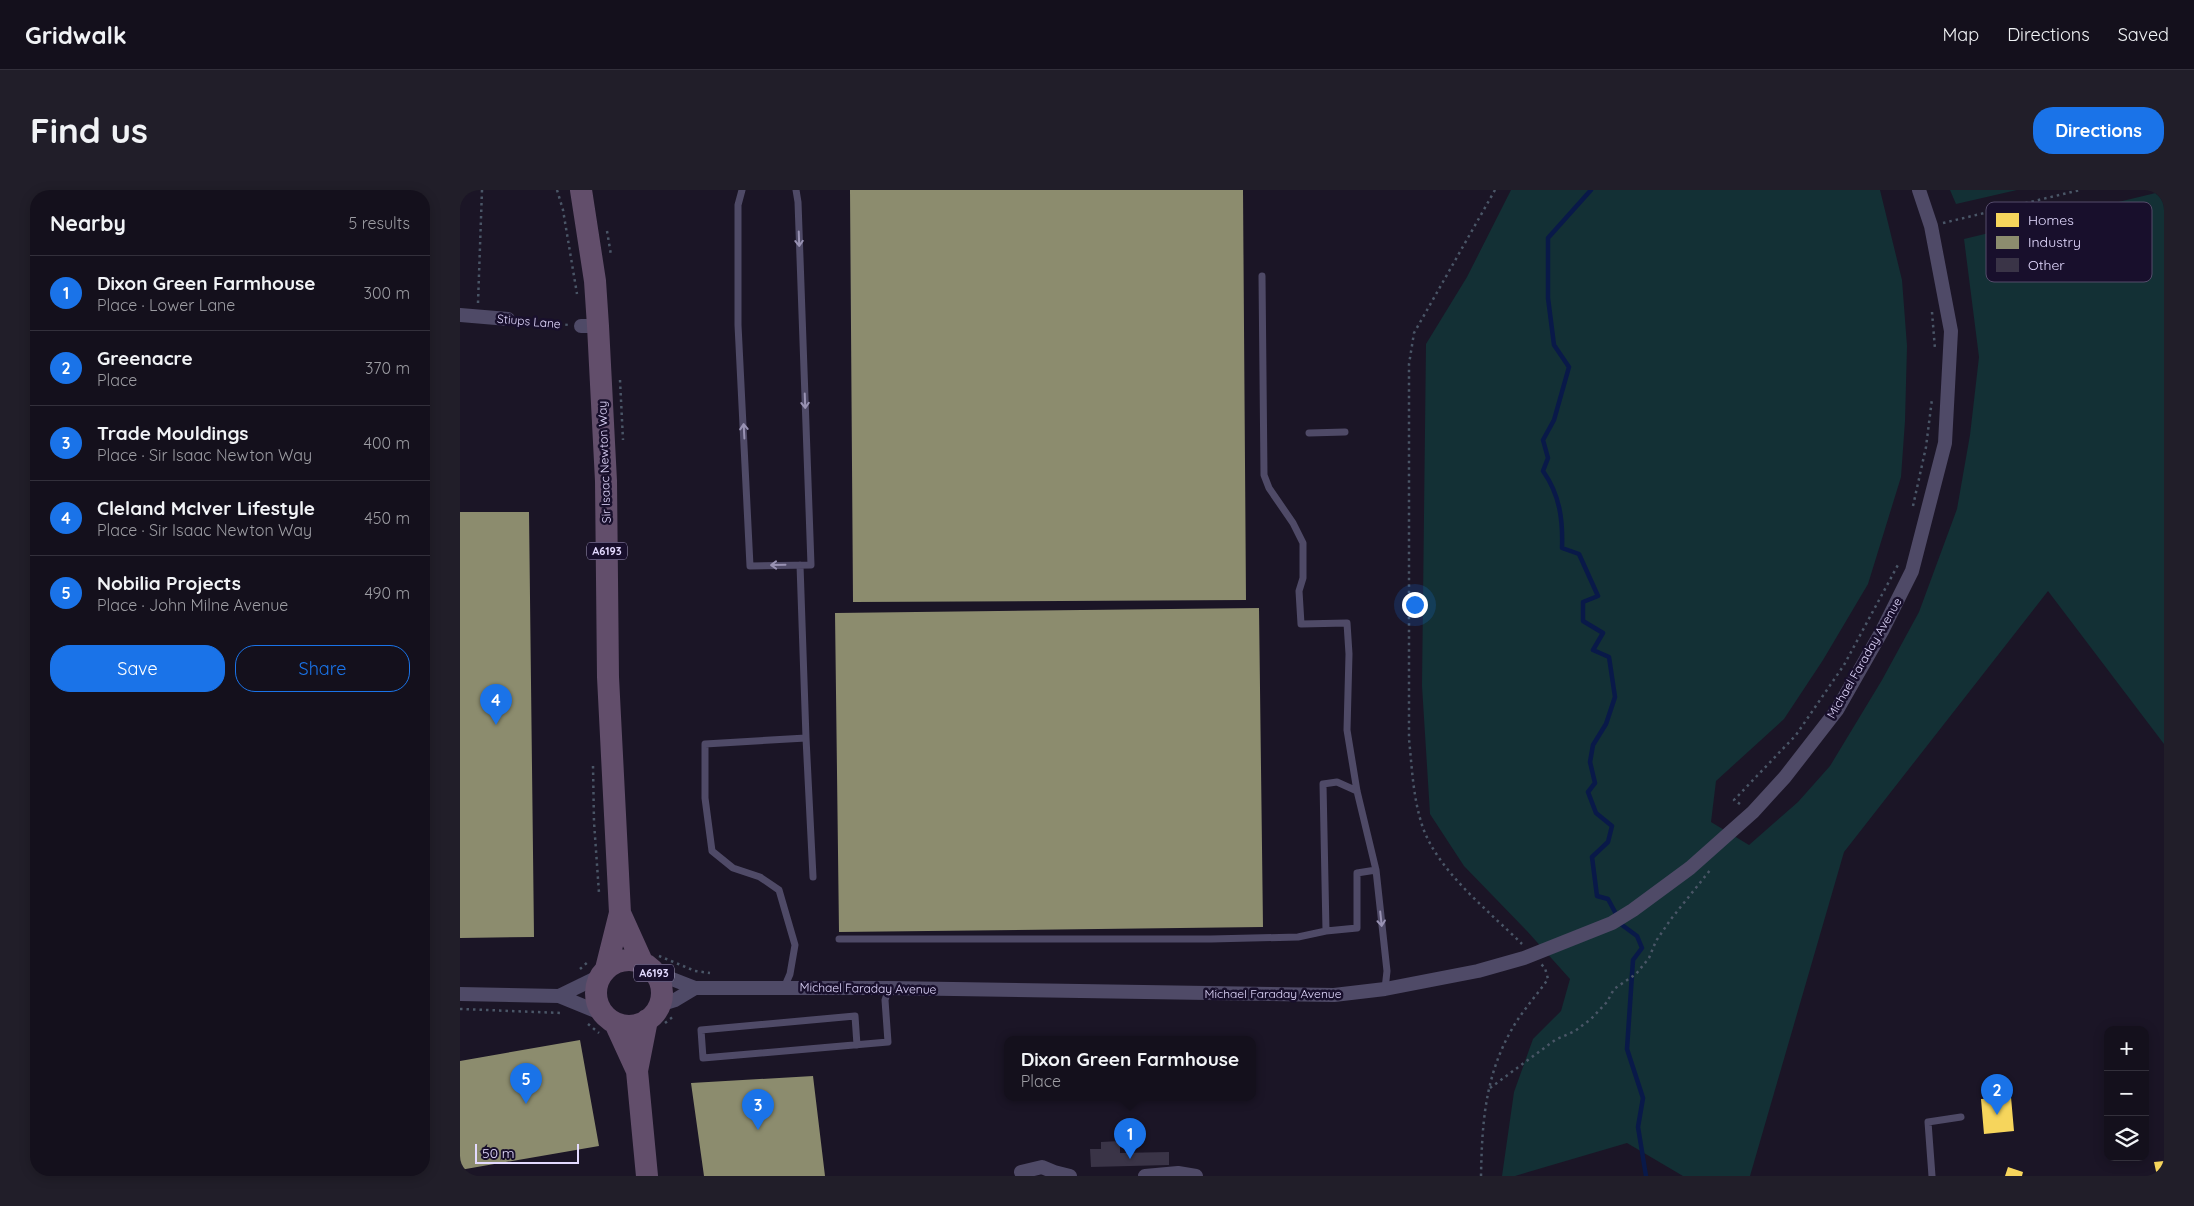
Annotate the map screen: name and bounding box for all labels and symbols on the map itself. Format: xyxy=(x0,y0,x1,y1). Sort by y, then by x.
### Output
legend xyxy=(1986,202,2152,282)
text: Homes xyxy=(2028,211,2074,229)
one-way arrow xyxy=(795,230,804,246)
text: Industry xyxy=(2028,233,2081,251)
text: Other xyxy=(2028,256,2065,274)
street label: Stiups Lane xyxy=(497,311,562,331)
one-way arrow xyxy=(801,393,810,409)
street label: Sir Isaac Newton Way xyxy=(594,401,614,523)
one-way arrow xyxy=(739,423,748,439)
road number: A6193 xyxy=(587,542,627,560)
one-way arrow xyxy=(770,561,786,570)
your location xyxy=(1402,592,1428,618)
street label: Michael Faraday Avenue xyxy=(1823,595,1905,721)
pin: 4 xyxy=(480,684,512,725)
one-way arrow xyxy=(1376,910,1386,926)
road number: A6193 xyxy=(634,964,674,981)
street label: Michael Faraday Avenue xyxy=(799,979,937,997)
street label: Michael Faraday Avenue xyxy=(1205,986,1342,1001)
pin: 5 xyxy=(510,1063,542,1104)
pin: 2 xyxy=(1981,1074,2013,1115)
pin: 3 xyxy=(742,1089,774,1130)
pin: 1 xyxy=(1114,1118,1146,1159)
scale bar xyxy=(475,1141,579,1164)

